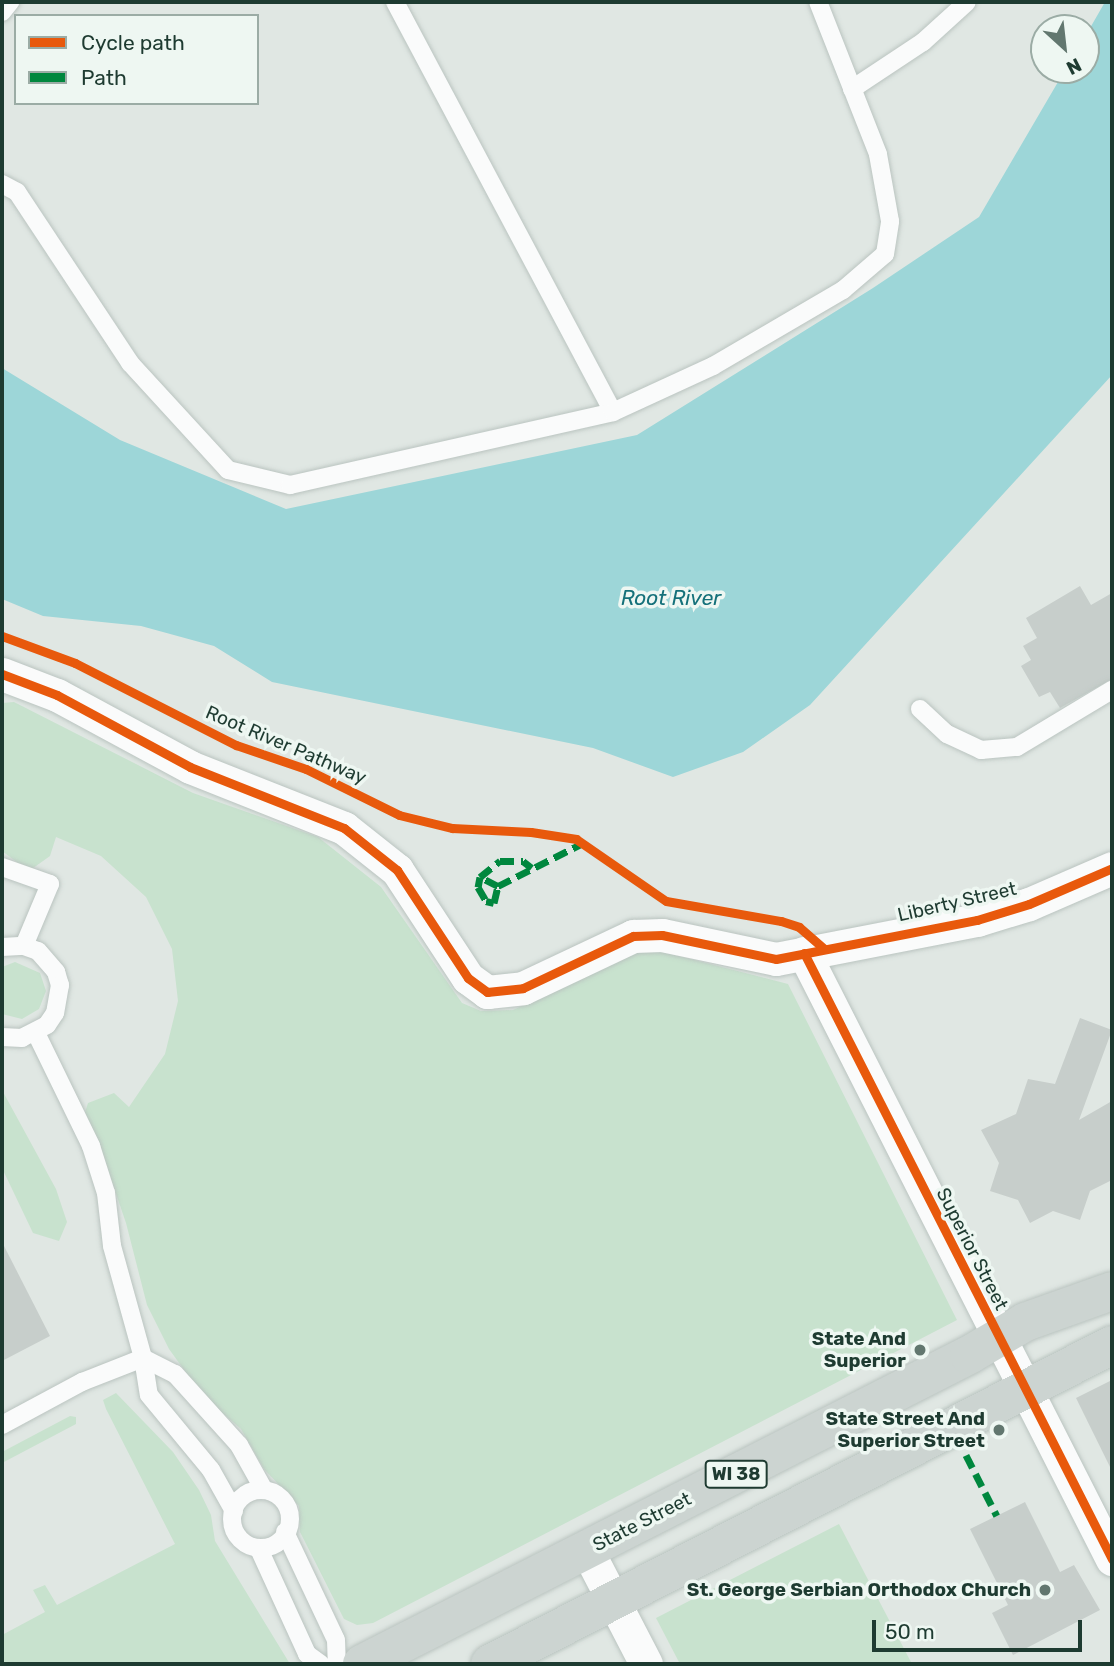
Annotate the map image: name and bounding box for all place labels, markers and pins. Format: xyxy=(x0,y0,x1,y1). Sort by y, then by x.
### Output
place label: State And Superior xyxy=(811,1328,906,1372)
marker: State And Superior xyxy=(912,1342,928,1358)
place label: State Street And Superior Street xyxy=(825,1408,985,1452)
marker: State Street And Superior Street xyxy=(991,1422,1007,1438)
place label: St. George Serbian Orthodox Church xyxy=(687,1579,1031,1601)
marker: St. George Serbian Orthodox Church xyxy=(1037,1582,1053,1598)

